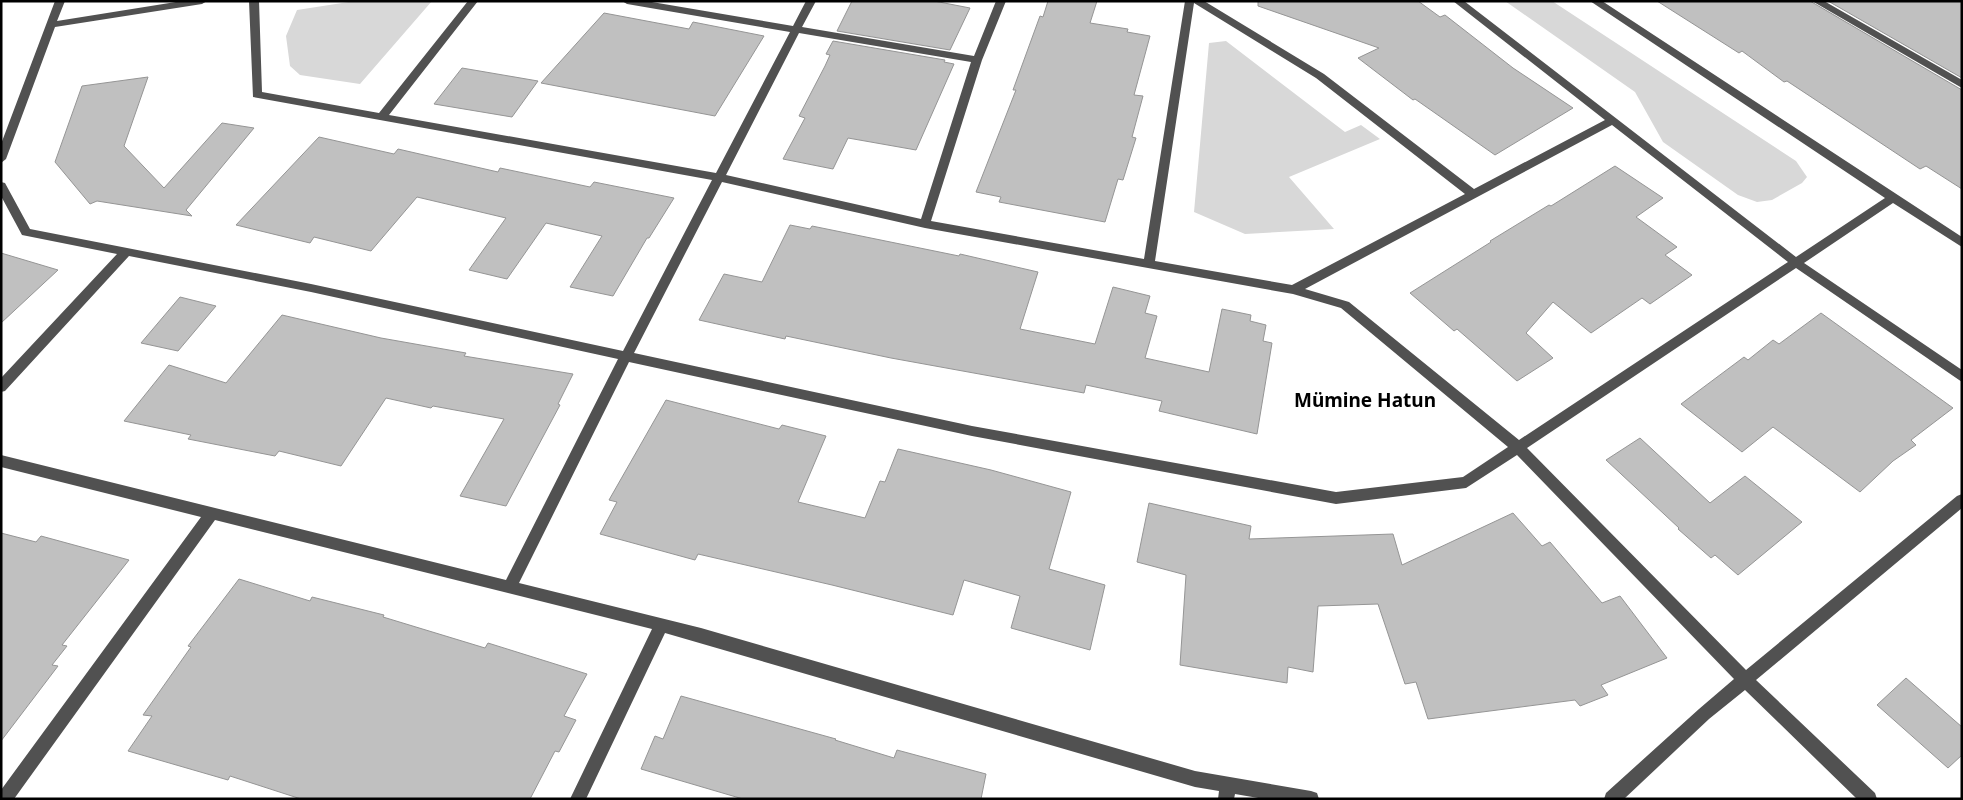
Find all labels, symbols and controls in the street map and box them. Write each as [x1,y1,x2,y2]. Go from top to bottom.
district label: Mümine Hatun [1294,387,1436,413]

